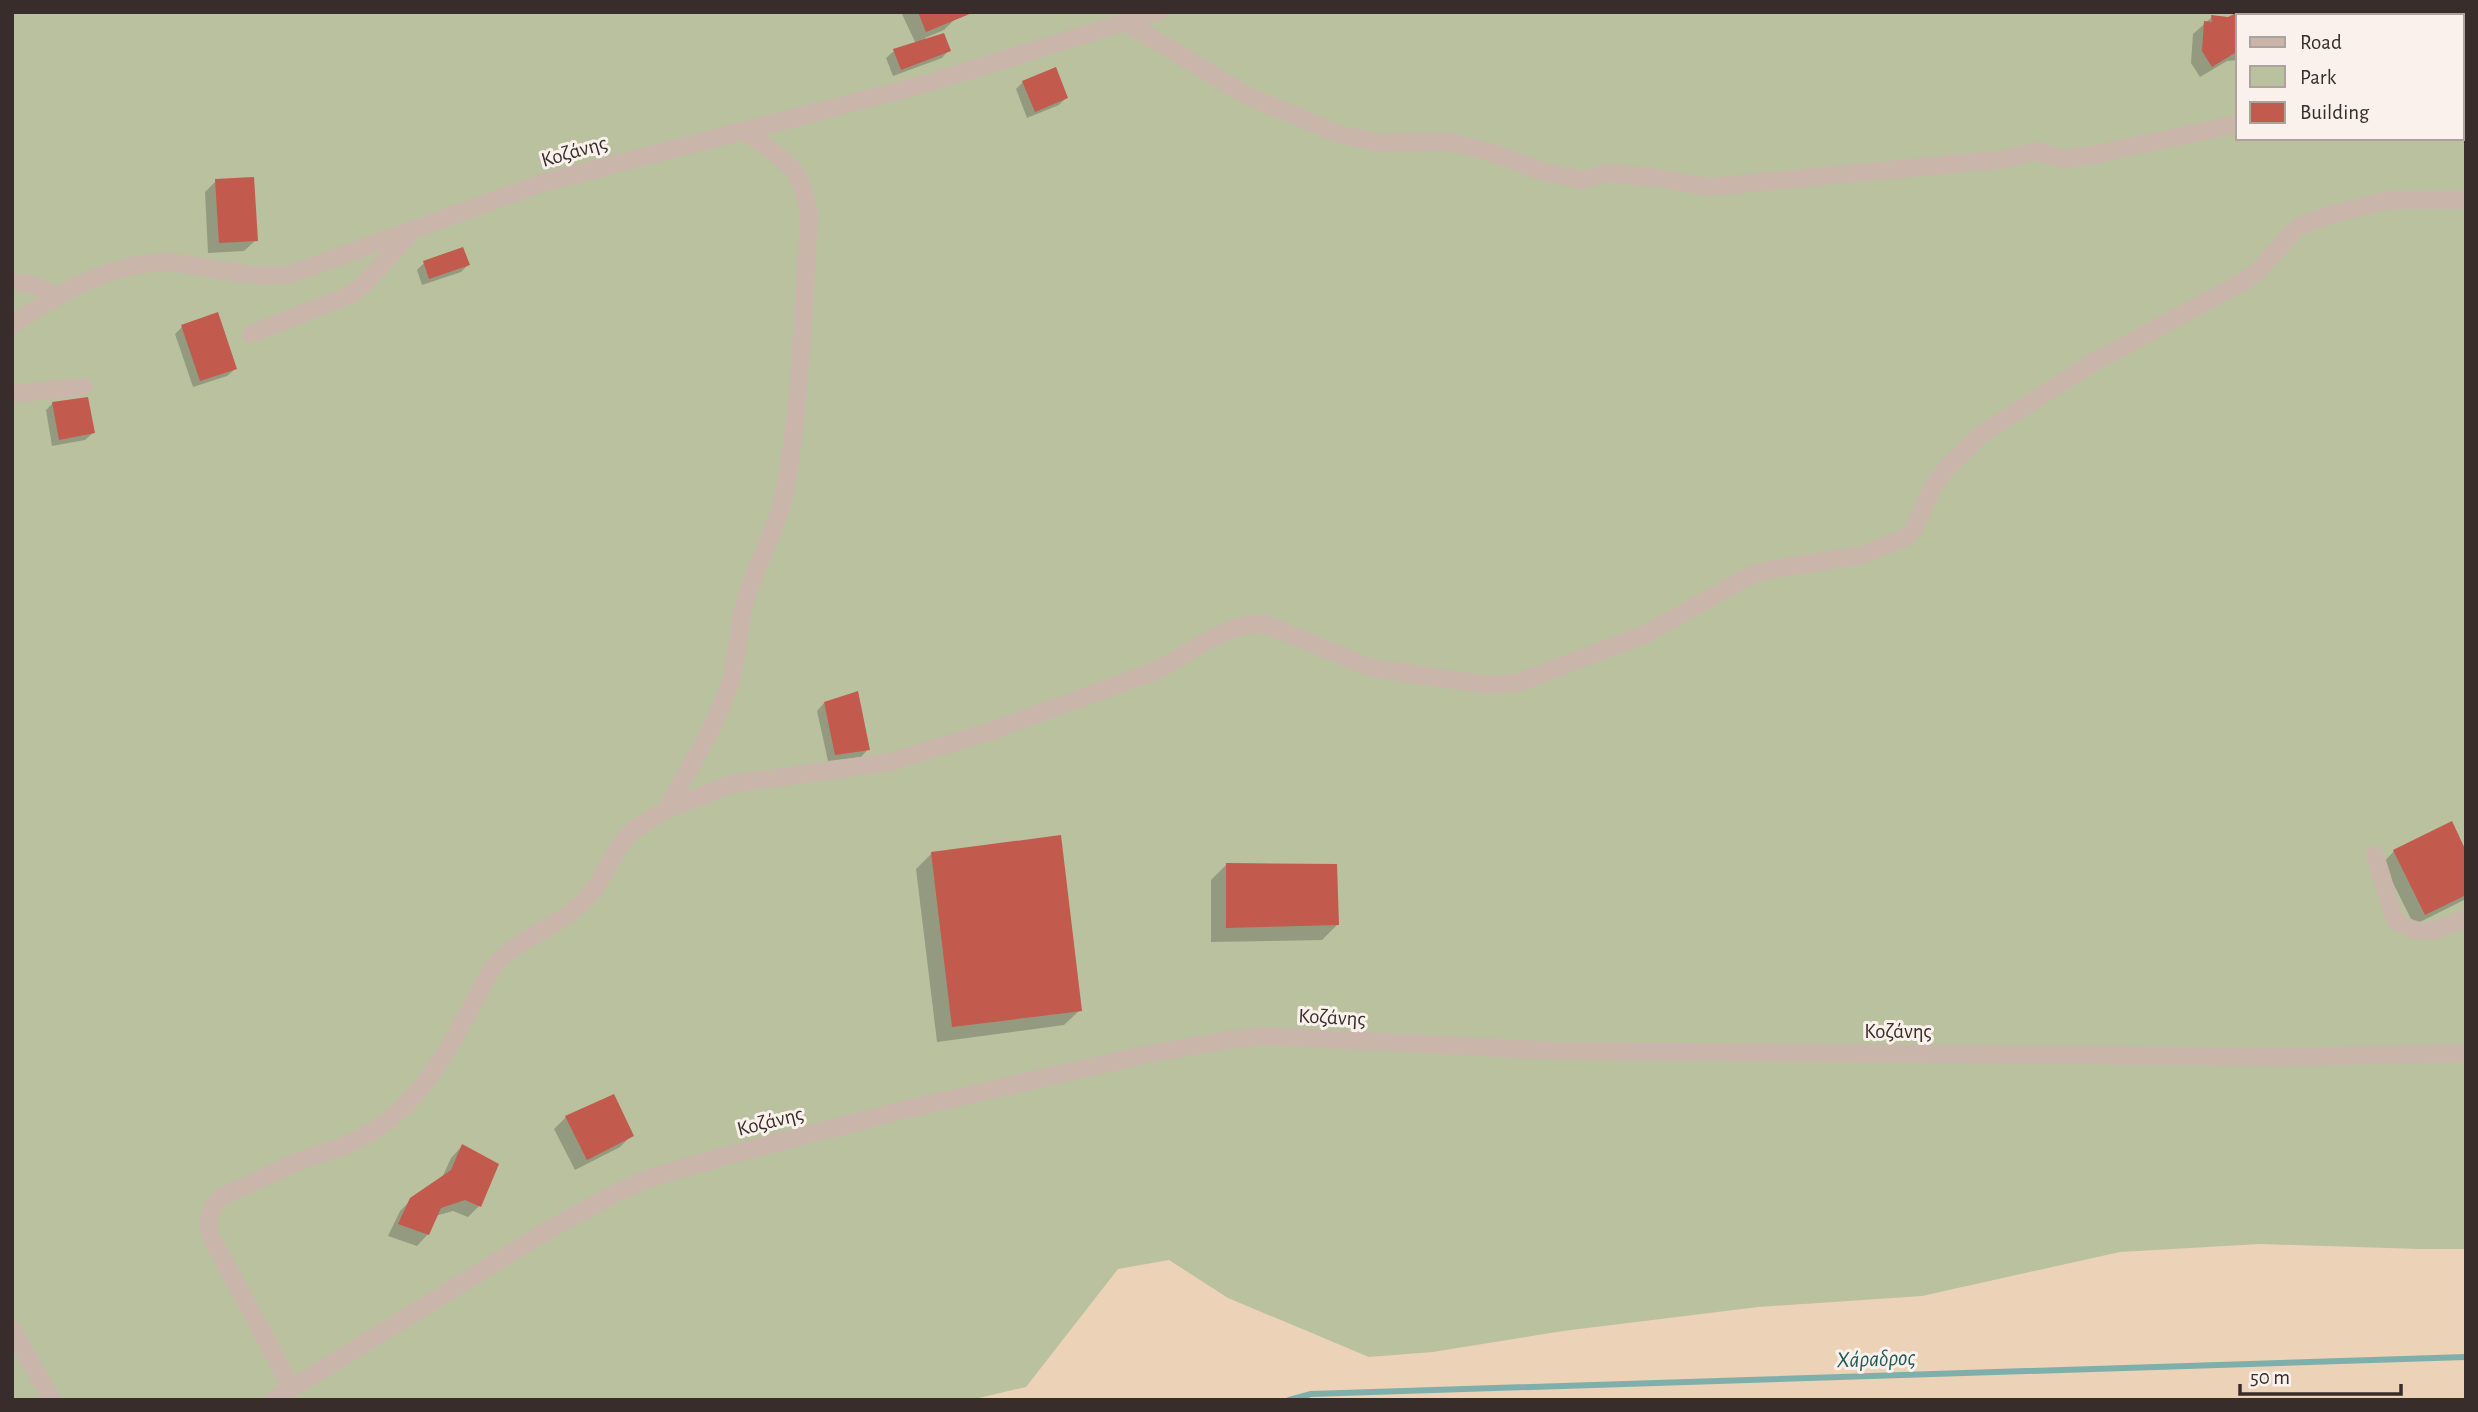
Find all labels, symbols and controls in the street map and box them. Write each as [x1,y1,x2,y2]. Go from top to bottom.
legend [2236,14,2464,140]
text: Road [2300,32,2342,53]
text: Park [2300,67,2337,88]
text: Building [2300,102,2370,123]
street label: Κοζάνης [539,132,609,171]
street label: Κοζάνης [1298,1005,1366,1030]
street label: Κοζάνης [1864,1021,1932,1042]
street label: Κοζάνης [735,1103,805,1140]
water label: Χάραδρος [1835,1347,1916,1372]
scale bar [2240,1352,2401,1396]
text: 50 m [2250,1367,2290,1388]

